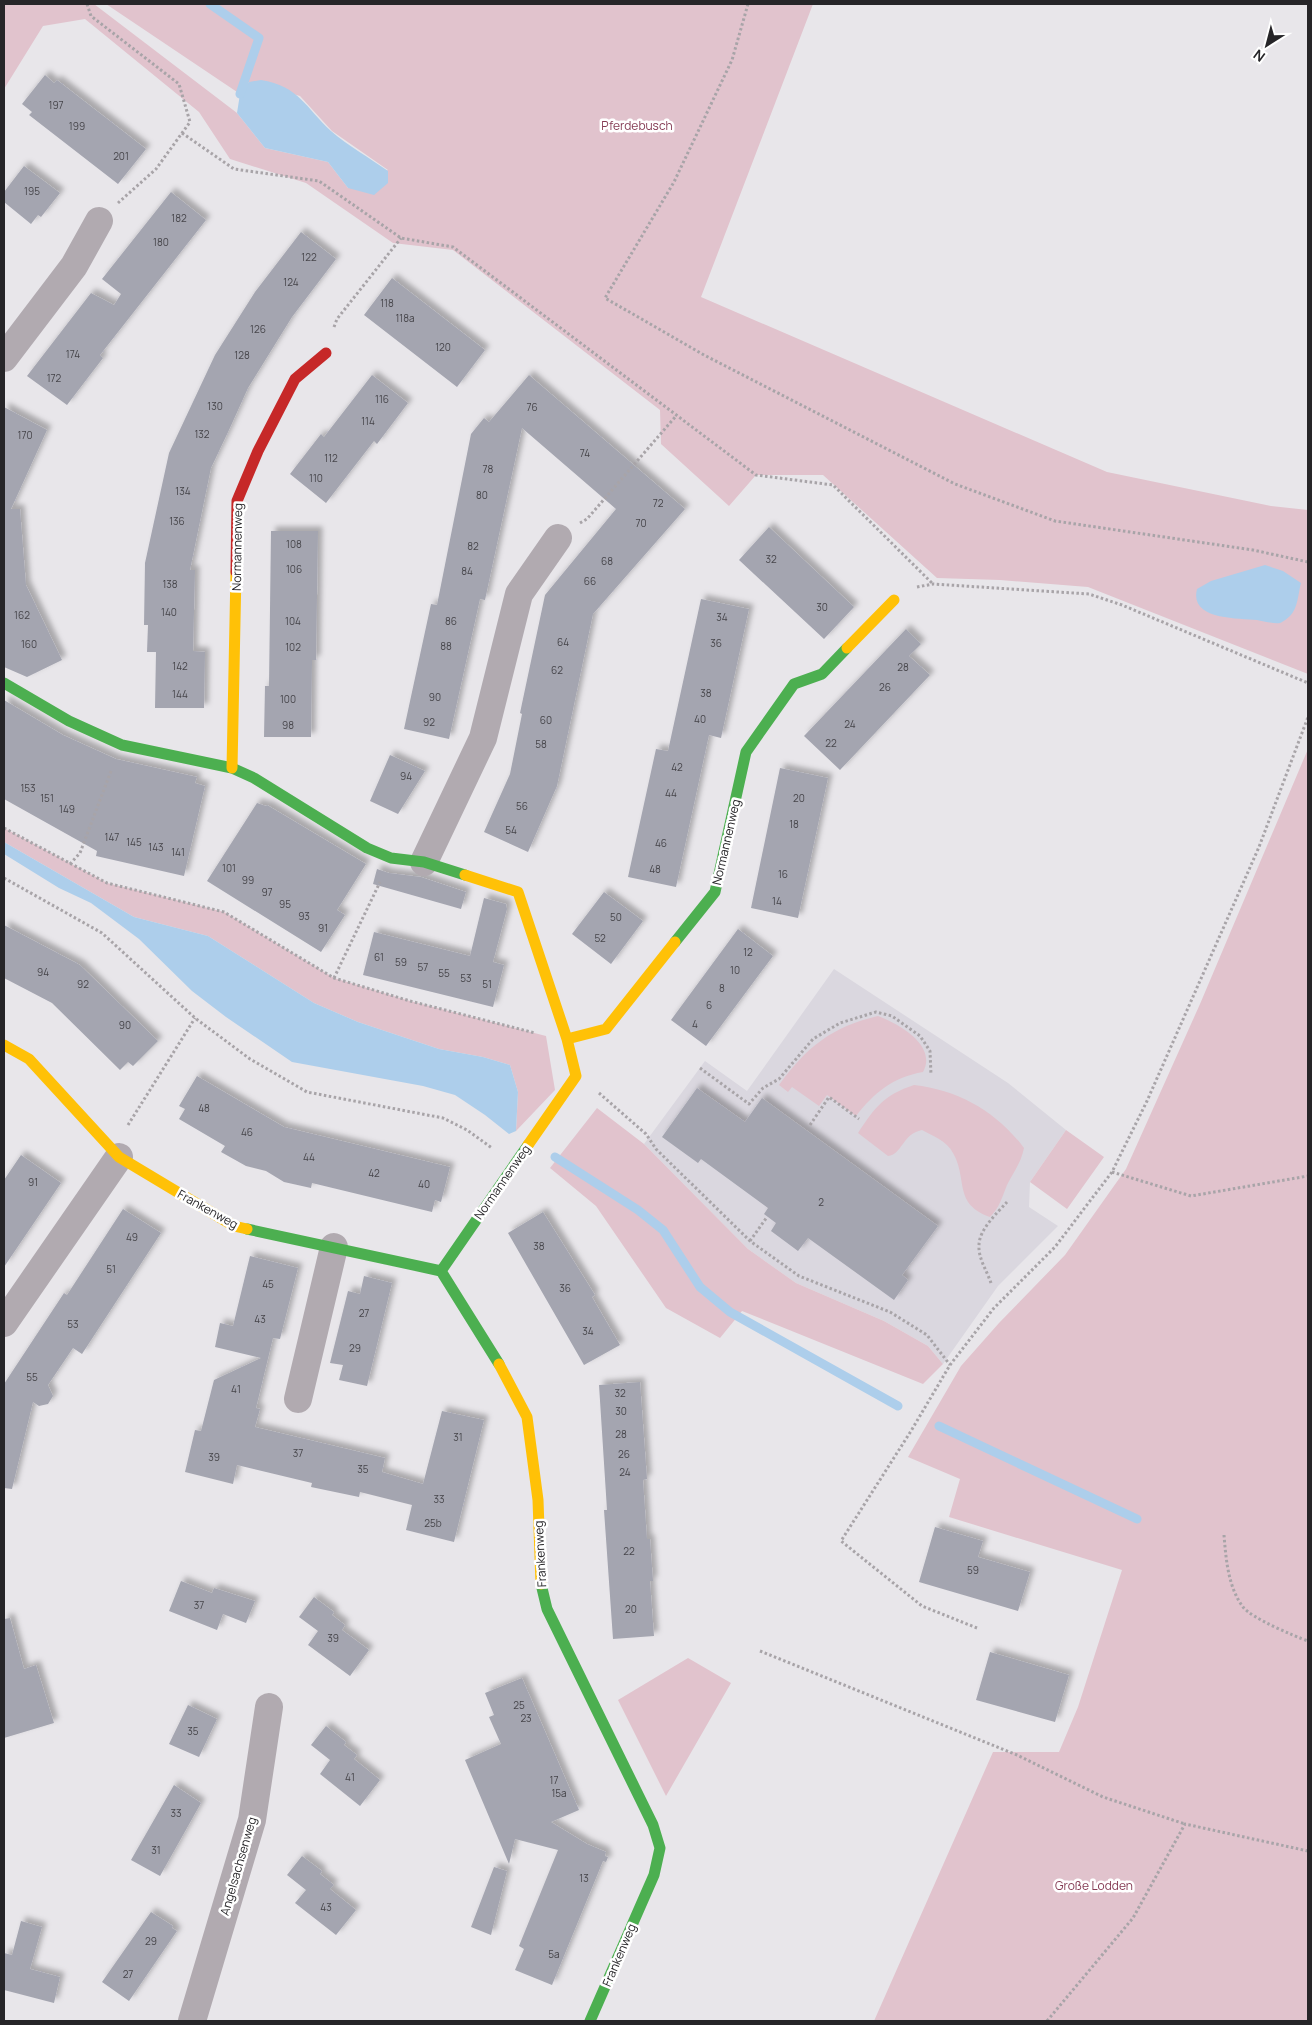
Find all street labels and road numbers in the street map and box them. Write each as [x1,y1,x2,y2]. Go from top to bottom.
street label: Normannenweg [228,503,246,591]
street label: Normannenweg [708,797,744,887]
street label: Normannenweg [470,1141,534,1223]
street label: Frankenweg [175,1185,241,1233]
street label: Frankenweg [530,1520,550,1588]
street label: Angelsachsenweg [216,1815,260,1917]
street label: Frankenweg [598,1921,640,1989]

